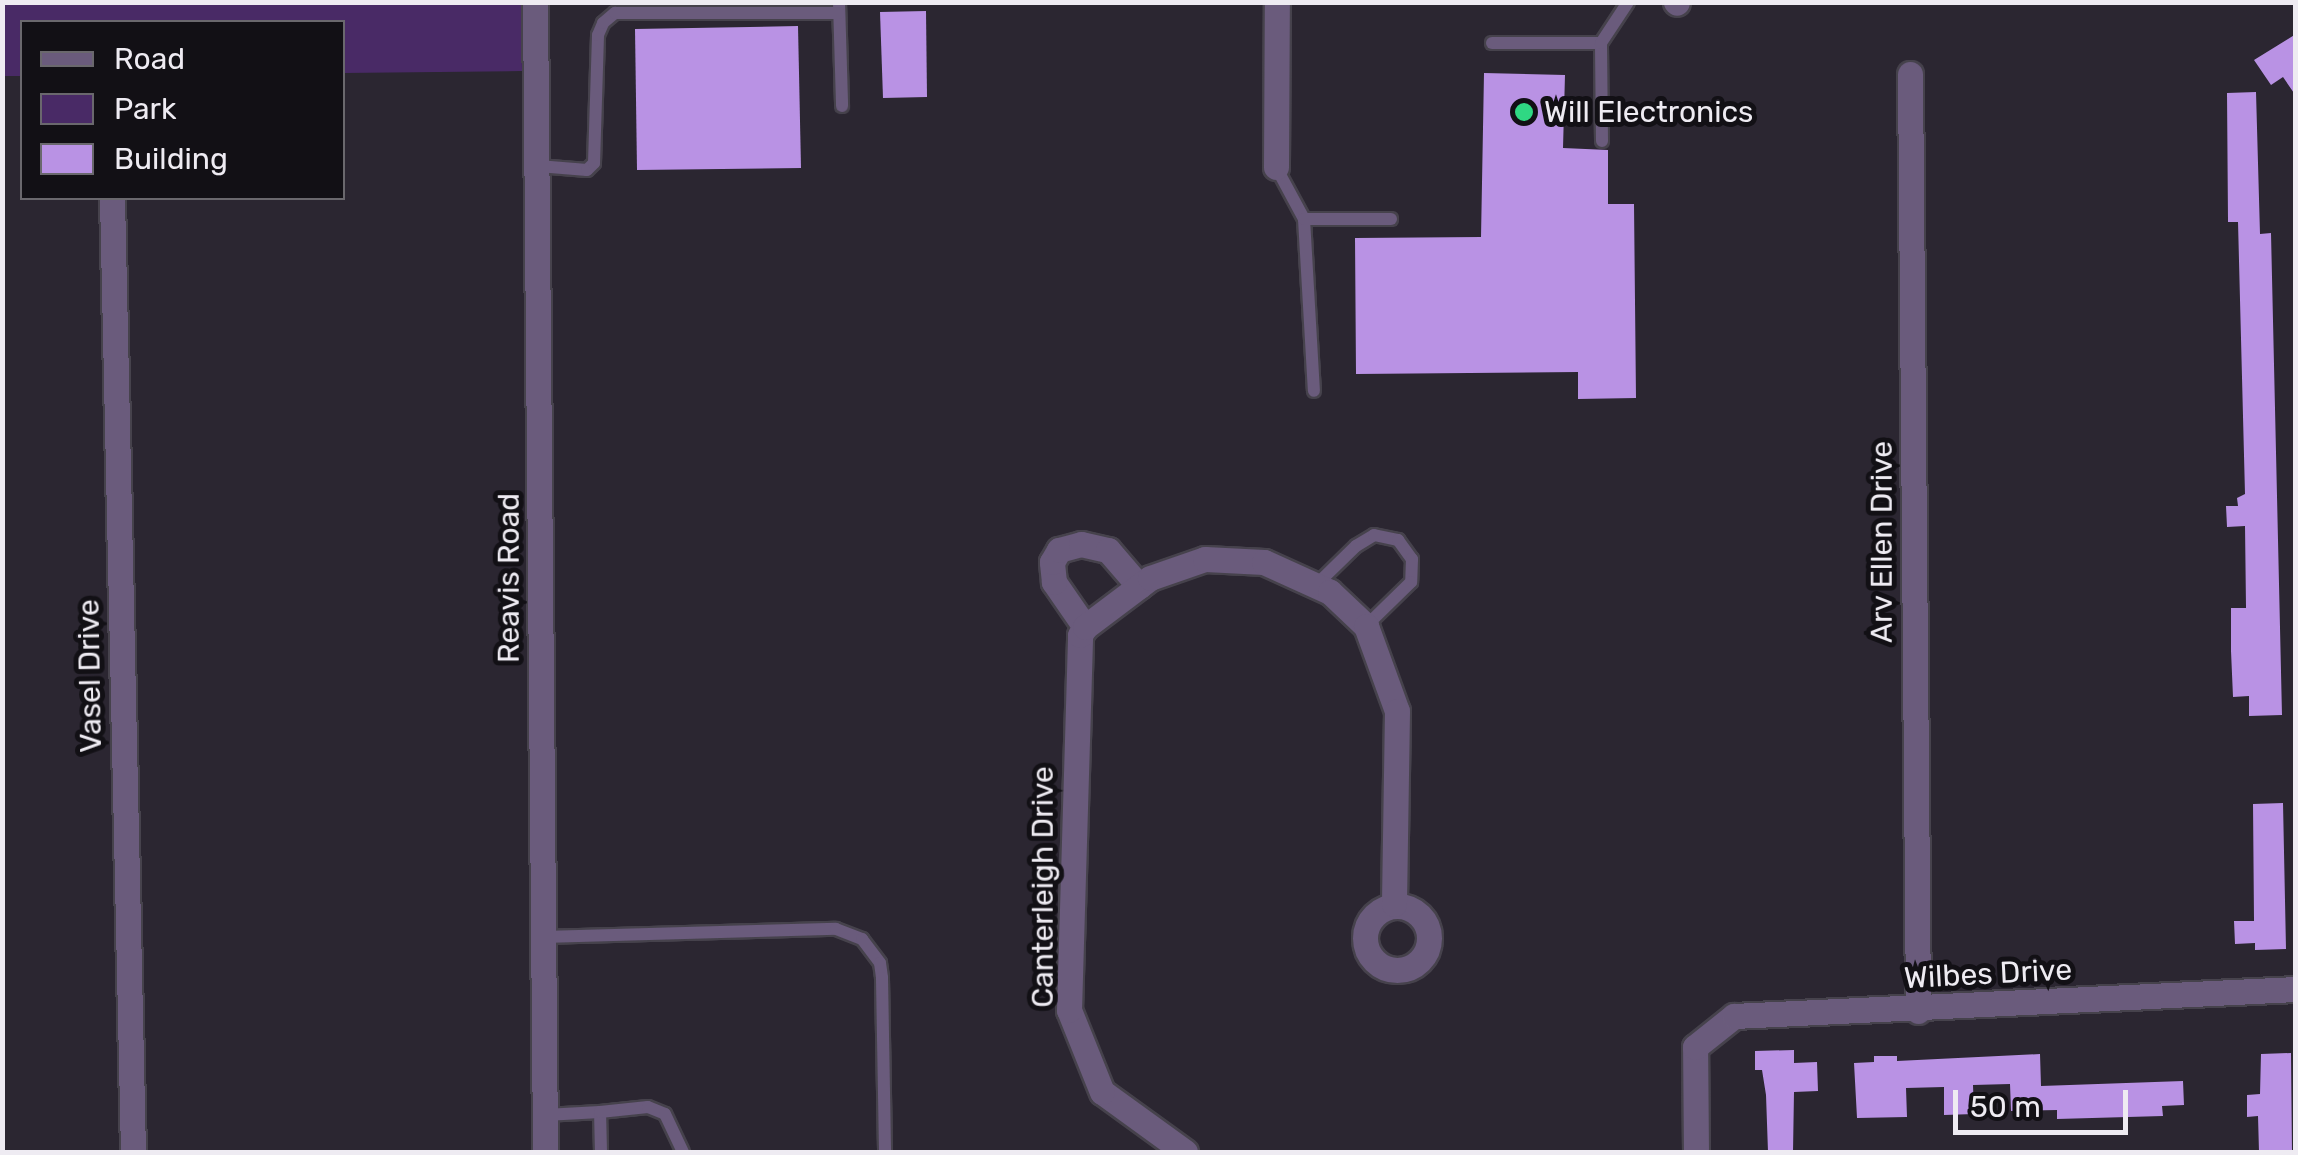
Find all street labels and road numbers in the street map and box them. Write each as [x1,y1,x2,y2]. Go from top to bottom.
street label: Arv Ellen Drive [1864,441,1900,643]
street label: Reavis Road [491,493,527,663]
street label: Vasel Drive [71,599,109,753]
street label: Canterleigh Drive [1025,766,1061,1008]
street label: Wilbes Drive [1903,952,2073,996]

